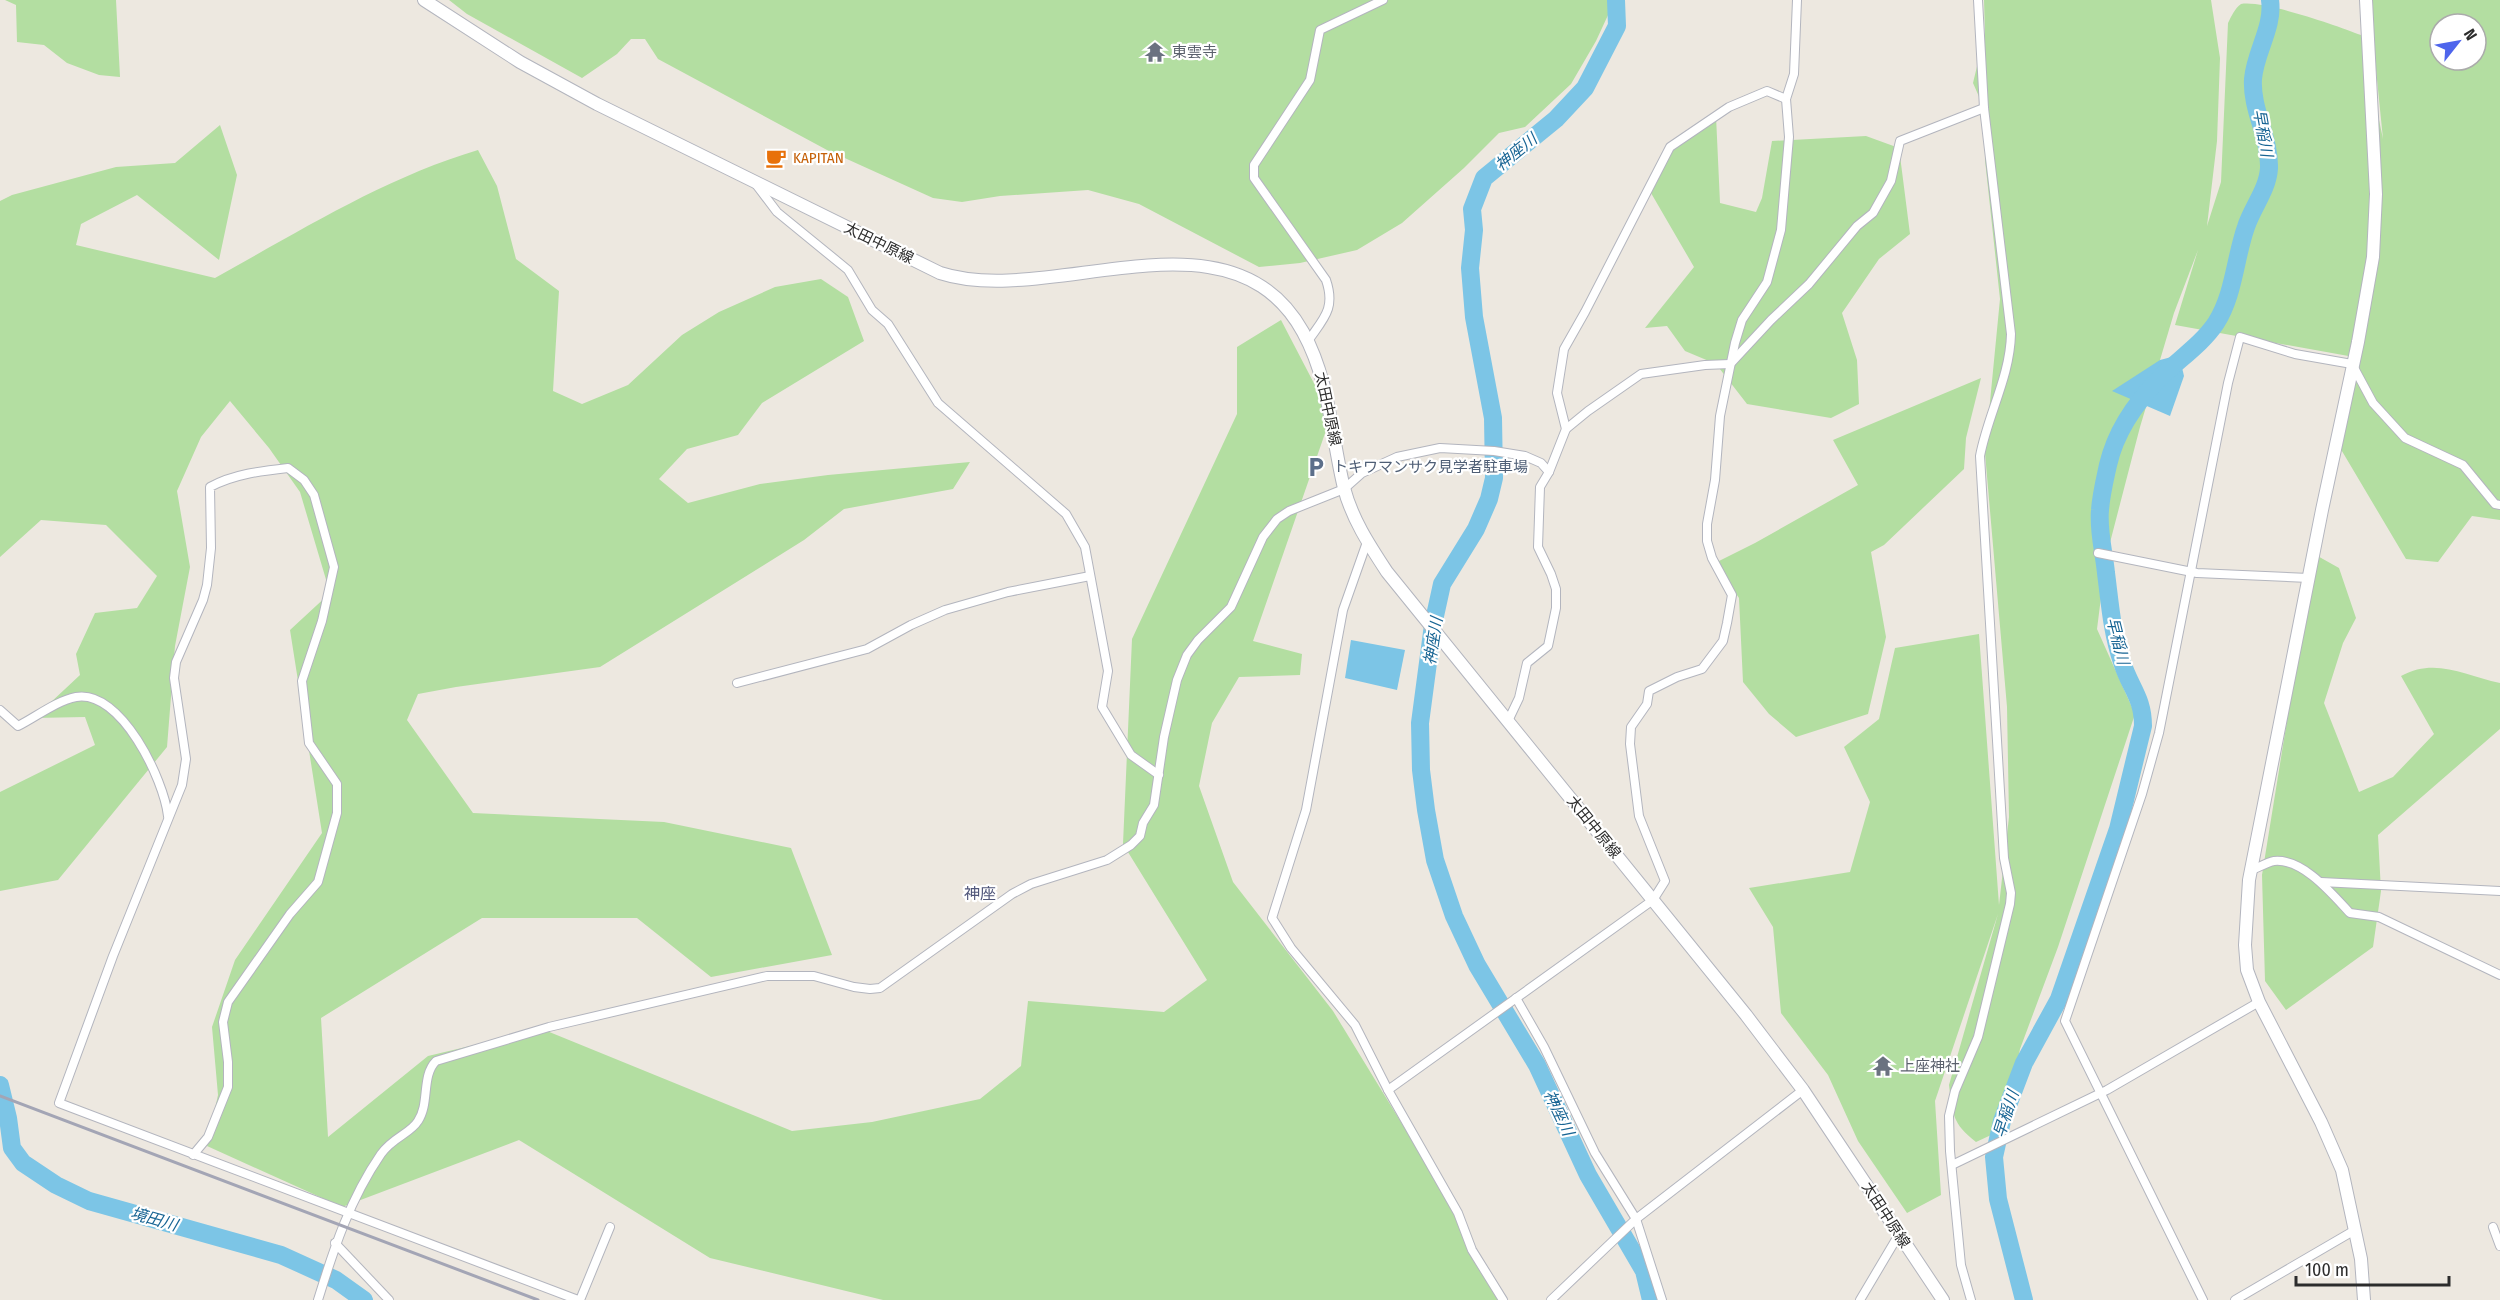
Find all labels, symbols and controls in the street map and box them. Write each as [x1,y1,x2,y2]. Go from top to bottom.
north arrow [2428,12,2488,72]
text: N [2460,26,2481,44]
temple icon: 東雲寺 [1143,40,1167,64]
place label: 東雲寺 [1172,43,1217,61]
water label: 早稲川 [2249,108,2277,160]
water label: 神座川 [1491,128,1542,174]
cafe icon: KAPITAN [764,146,788,170]
place label: KAPITAN [793,149,844,167]
street label: 太田中原線 [841,218,917,268]
street label: 太田中原線 [1311,370,1345,448]
parking icon: トキワマンサク見学者駐車場 [1304,455,1328,479]
place label: トキワマンサク見学者駐車場 [1333,458,1528,476]
water label: 神座川 [1420,614,1446,666]
water label: 早稲川 [2103,615,2134,669]
street label: 太田中原線 [1563,792,1625,862]
district label: 神座 [964,884,996,903]
temple icon: 上座神社 [1871,1054,1895,1078]
place label: 上座神社 [1900,1057,1960,1075]
water label: 早稲川 [1990,1086,2023,1140]
water label: 神座川 [1540,1087,1579,1141]
street label: 太田中原線 [1858,1179,1914,1251]
water label: 境田川 [128,1203,182,1235]
scale bar [2296,1249,2449,1287]
text: 100 m [2305,1259,2349,1281]

